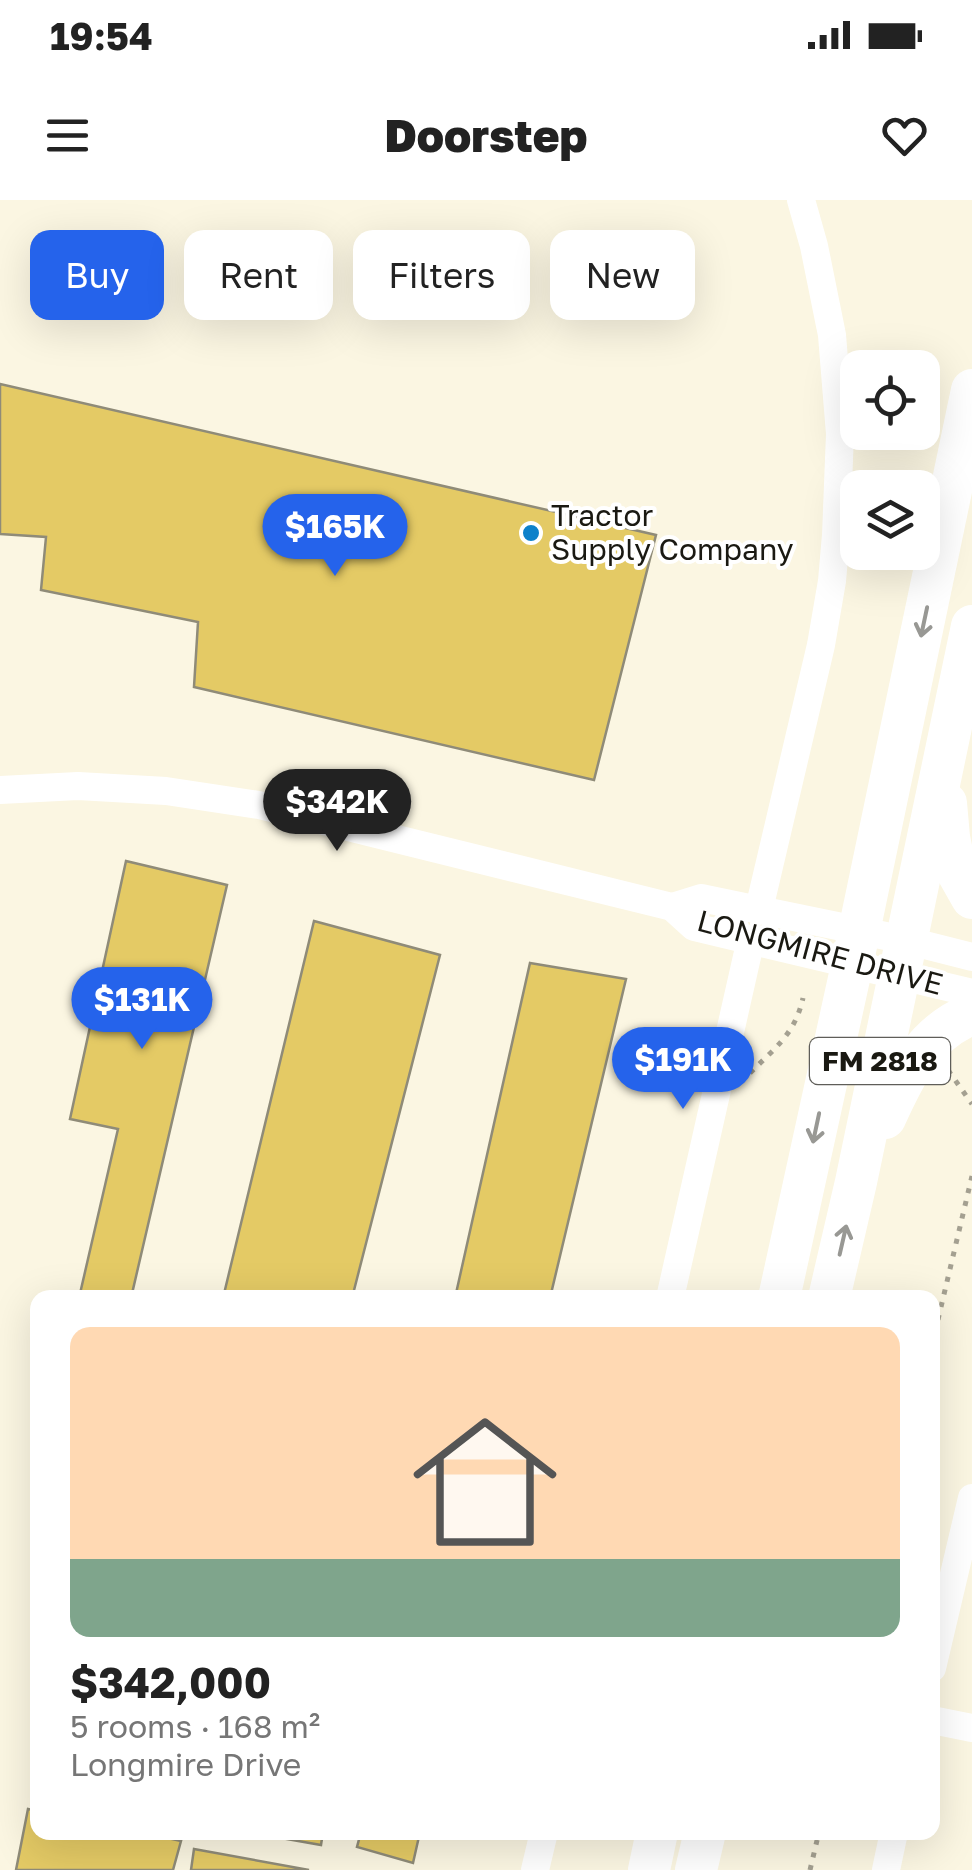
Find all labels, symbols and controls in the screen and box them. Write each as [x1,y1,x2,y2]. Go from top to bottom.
text: 19:54 [50,13,153,58]
icon: menu [40,108,95,163]
text: Doorstep [385,108,587,162]
icon: heart [877,108,932,163]
chip: Buy [30,230,164,320]
chip: Rent [184,230,333,320]
chip: Filters [353,230,530,320]
chip: New [550,230,695,320]
map controls [840,350,940,570]
button: locate [840,350,940,450]
button: layers [840,470,940,570]
pin: $165K [265,494,405,579]
place label: Tractor Supply Company [551,497,794,567]
text: $165K [285,507,385,545]
marker: Tractor Supply Company [520,522,542,544]
one-way arrow [914,605,932,637]
pin: $342K [267,769,407,854]
text: $342K [285,782,389,820]
street label: LONGMIRE DRIVE [694,902,947,1002]
pin: $131K [72,967,212,1052]
text: $131K [93,980,191,1018]
pin: $191K [613,1027,753,1112]
road number: FM 2818 [810,1038,950,1084]
text: $191K [634,1040,732,1078]
one-way arrow [806,1111,824,1143]
one-way arrow [834,1225,853,1257]
icon: home [395,1392,575,1572]
text: $342,000 [70,1657,271,1707]
text: 5 rooms · 168 m² [70,1707,320,1745]
text: Longmire Drive [70,1745,301,1783]

